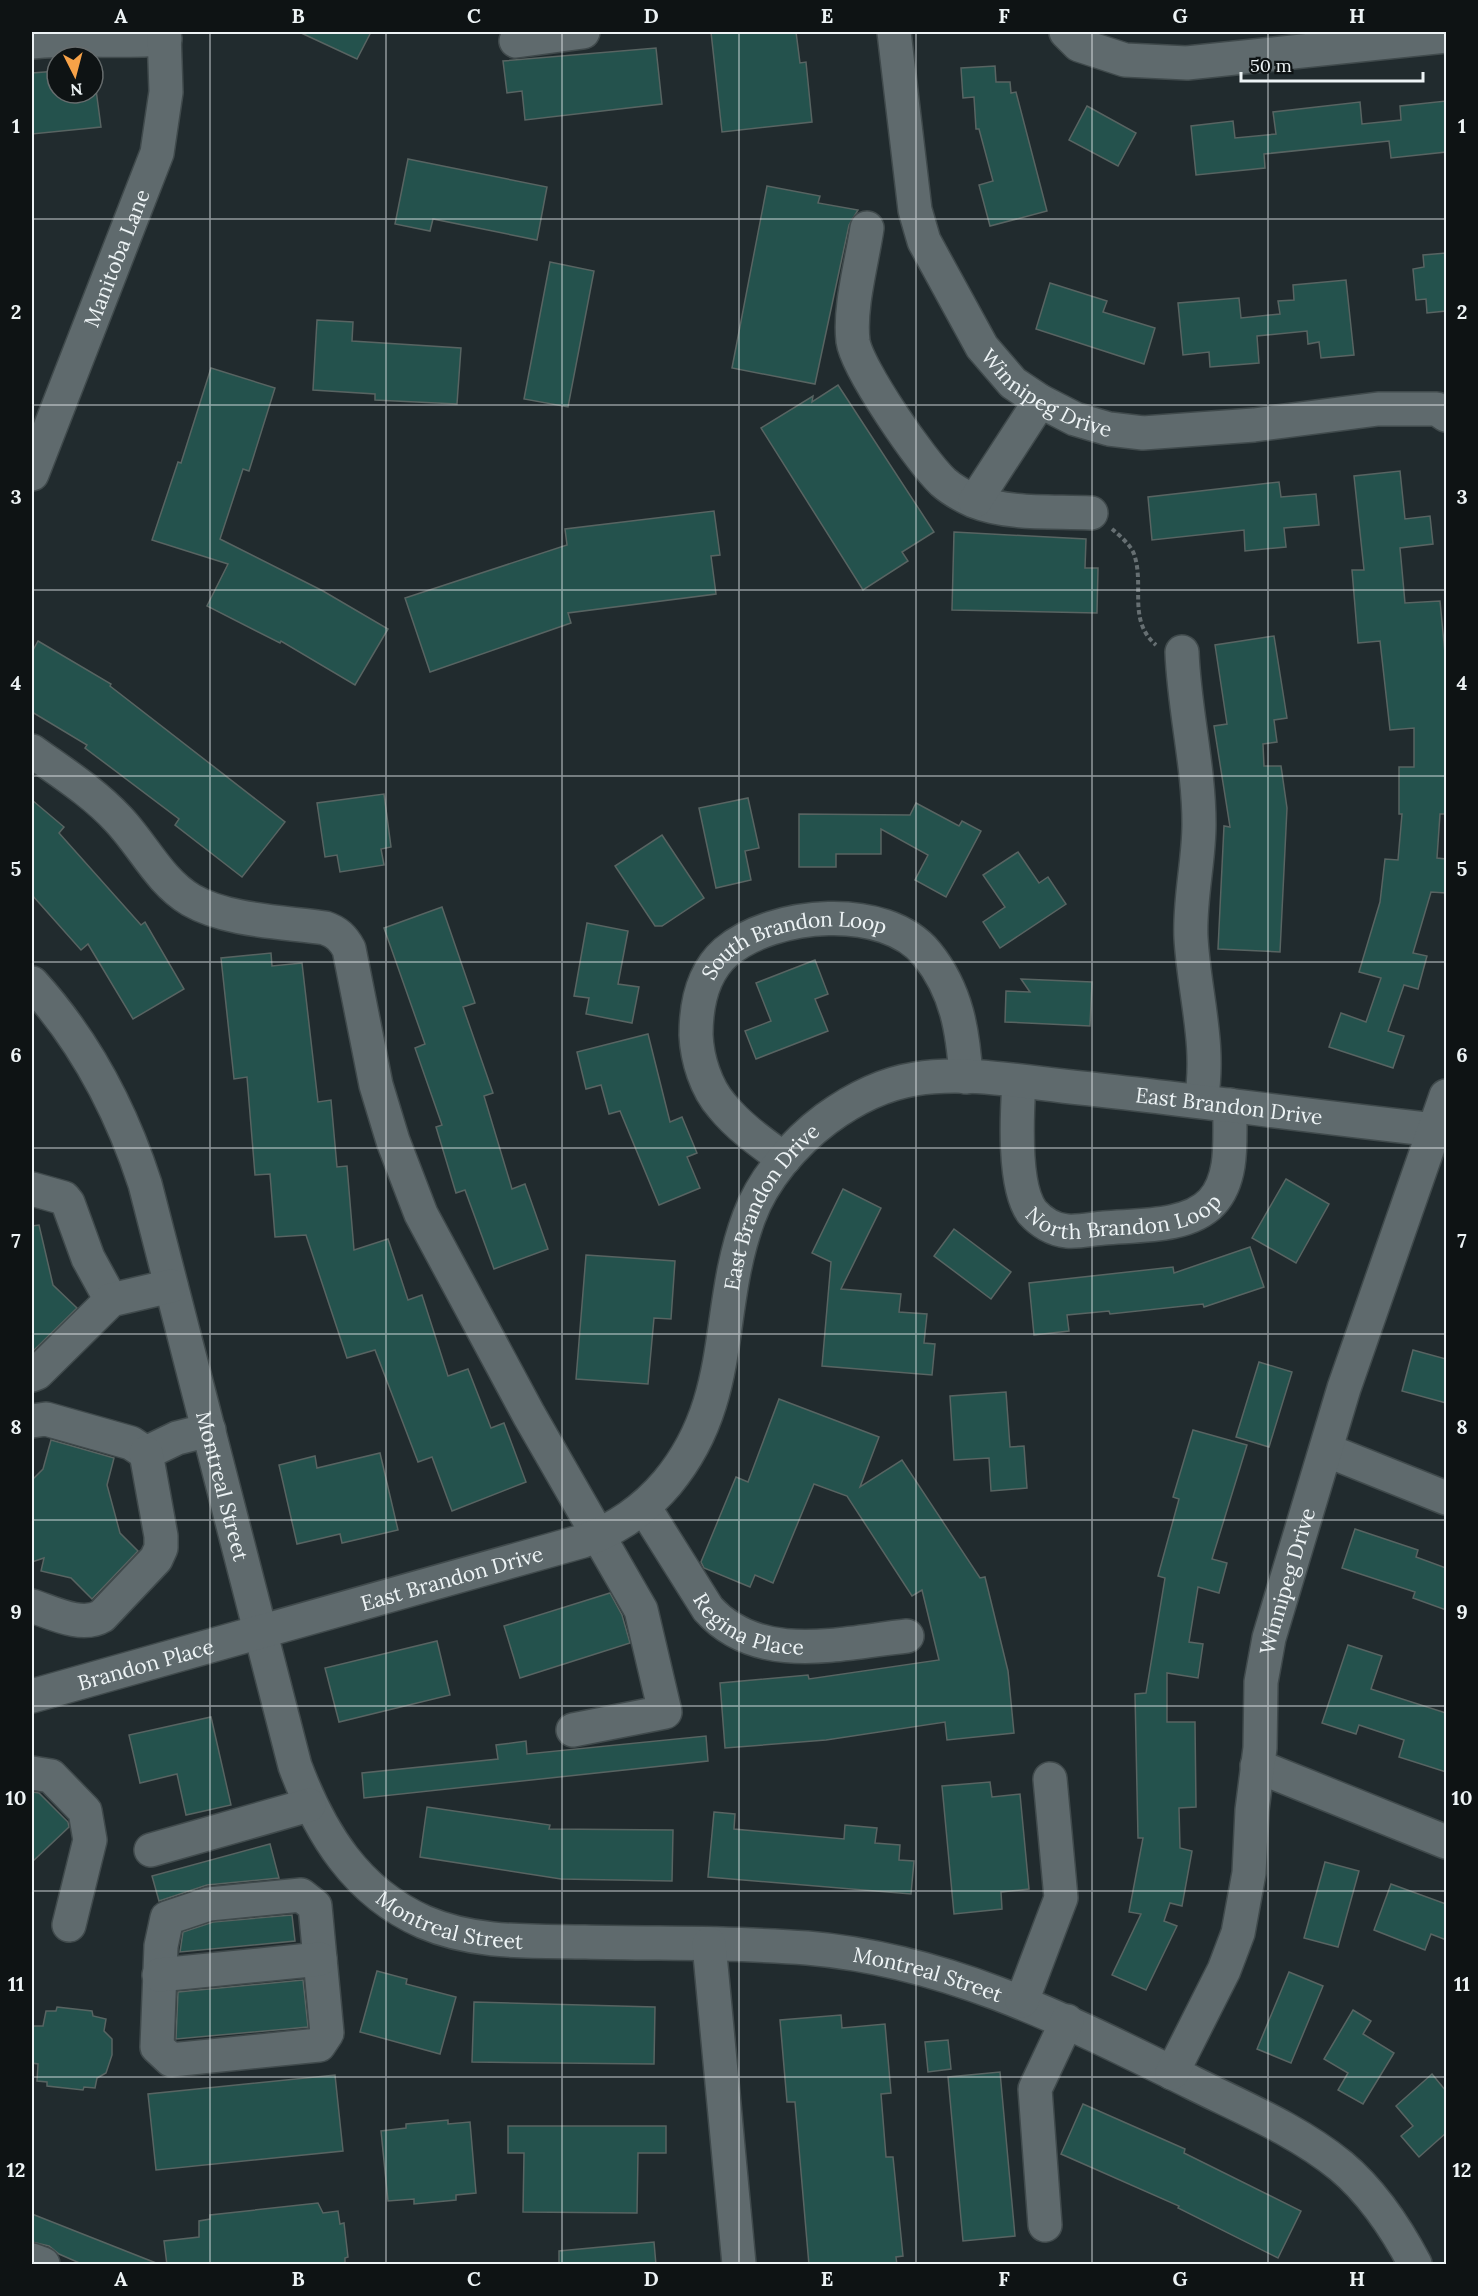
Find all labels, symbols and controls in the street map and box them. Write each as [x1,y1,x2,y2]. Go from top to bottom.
text: A [114,3,128,28]
text: B [291,3,305,28]
text: C [467,3,481,28]
text: D [643,3,659,28]
text: E [821,3,833,28]
text: F [998,3,1010,28]
text: G [1172,3,1188,28]
text: H [1349,3,1365,28]
north arrow [45,45,105,105]
scale bar [1241,45,1422,83]
text: 50 m [1250,54,1292,77]
text: N [69,79,84,101]
text: 1 [12,113,20,138]
text: 1 [1458,113,1466,138]
street label: Manitoba Lane [77,185,155,331]
text: 2 [11,299,21,324]
text: 2 [1457,299,1467,324]
street label: Winnipeg Drive [976,343,1115,443]
text: 3 [10,484,22,509]
text: 3 [1456,484,1468,509]
text: 4 [11,670,22,695]
text: 4 [1457,670,1468,695]
text: 5 [11,856,22,881]
text: 5 [1457,856,1468,881]
street label: South Brandon Loop [695,905,891,984]
text: 6 [10,1042,22,1067]
text: 6 [1456,1042,1468,1067]
street label: East Brandon Drive [1134,1081,1324,1130]
street label: East Brandon Drive [717,1117,824,1293]
street label: North Brandon Loop [1023,1173,1225,1213]
text: North Brandon Loop [1020,1188,1227,1245]
text: 7 [11,1228,21,1253]
text: 7 [1457,1228,1467,1253]
street label: Montreal Street [190,1408,255,1565]
text: 8 [10,1414,22,1439]
text: 8 [1456,1414,1468,1439]
street label: Winnipeg Drive [1253,1504,1321,1656]
street label: East Brandon Drive [357,1539,546,1616]
street label: Regina Place [688,1587,804,1660]
text: 9 [10,1599,22,1624]
text: 9 [1456,1599,1468,1624]
street label: Brandon Place [74,1632,217,1696]
text: 10 [6,1785,26,1810]
text: 10 [1452,1785,1472,1810]
street label: Montreal Street [371,1884,525,1955]
street label: Montreal Street [851,1940,1007,2008]
text: 11 [8,1971,24,1996]
text: 11 [1454,1971,1470,1996]
text: 12 [7,2157,25,2182]
text: 12 [1453,2157,1471,2182]
text: A [114,2266,128,2291]
text: B [291,2266,305,2291]
text: C [467,2266,481,2291]
text: D [643,2266,659,2291]
text: E [821,2266,833,2291]
text: F [998,2266,1010,2291]
text: G [1172,2266,1188,2291]
text: H [1349,2266,1365,2291]

